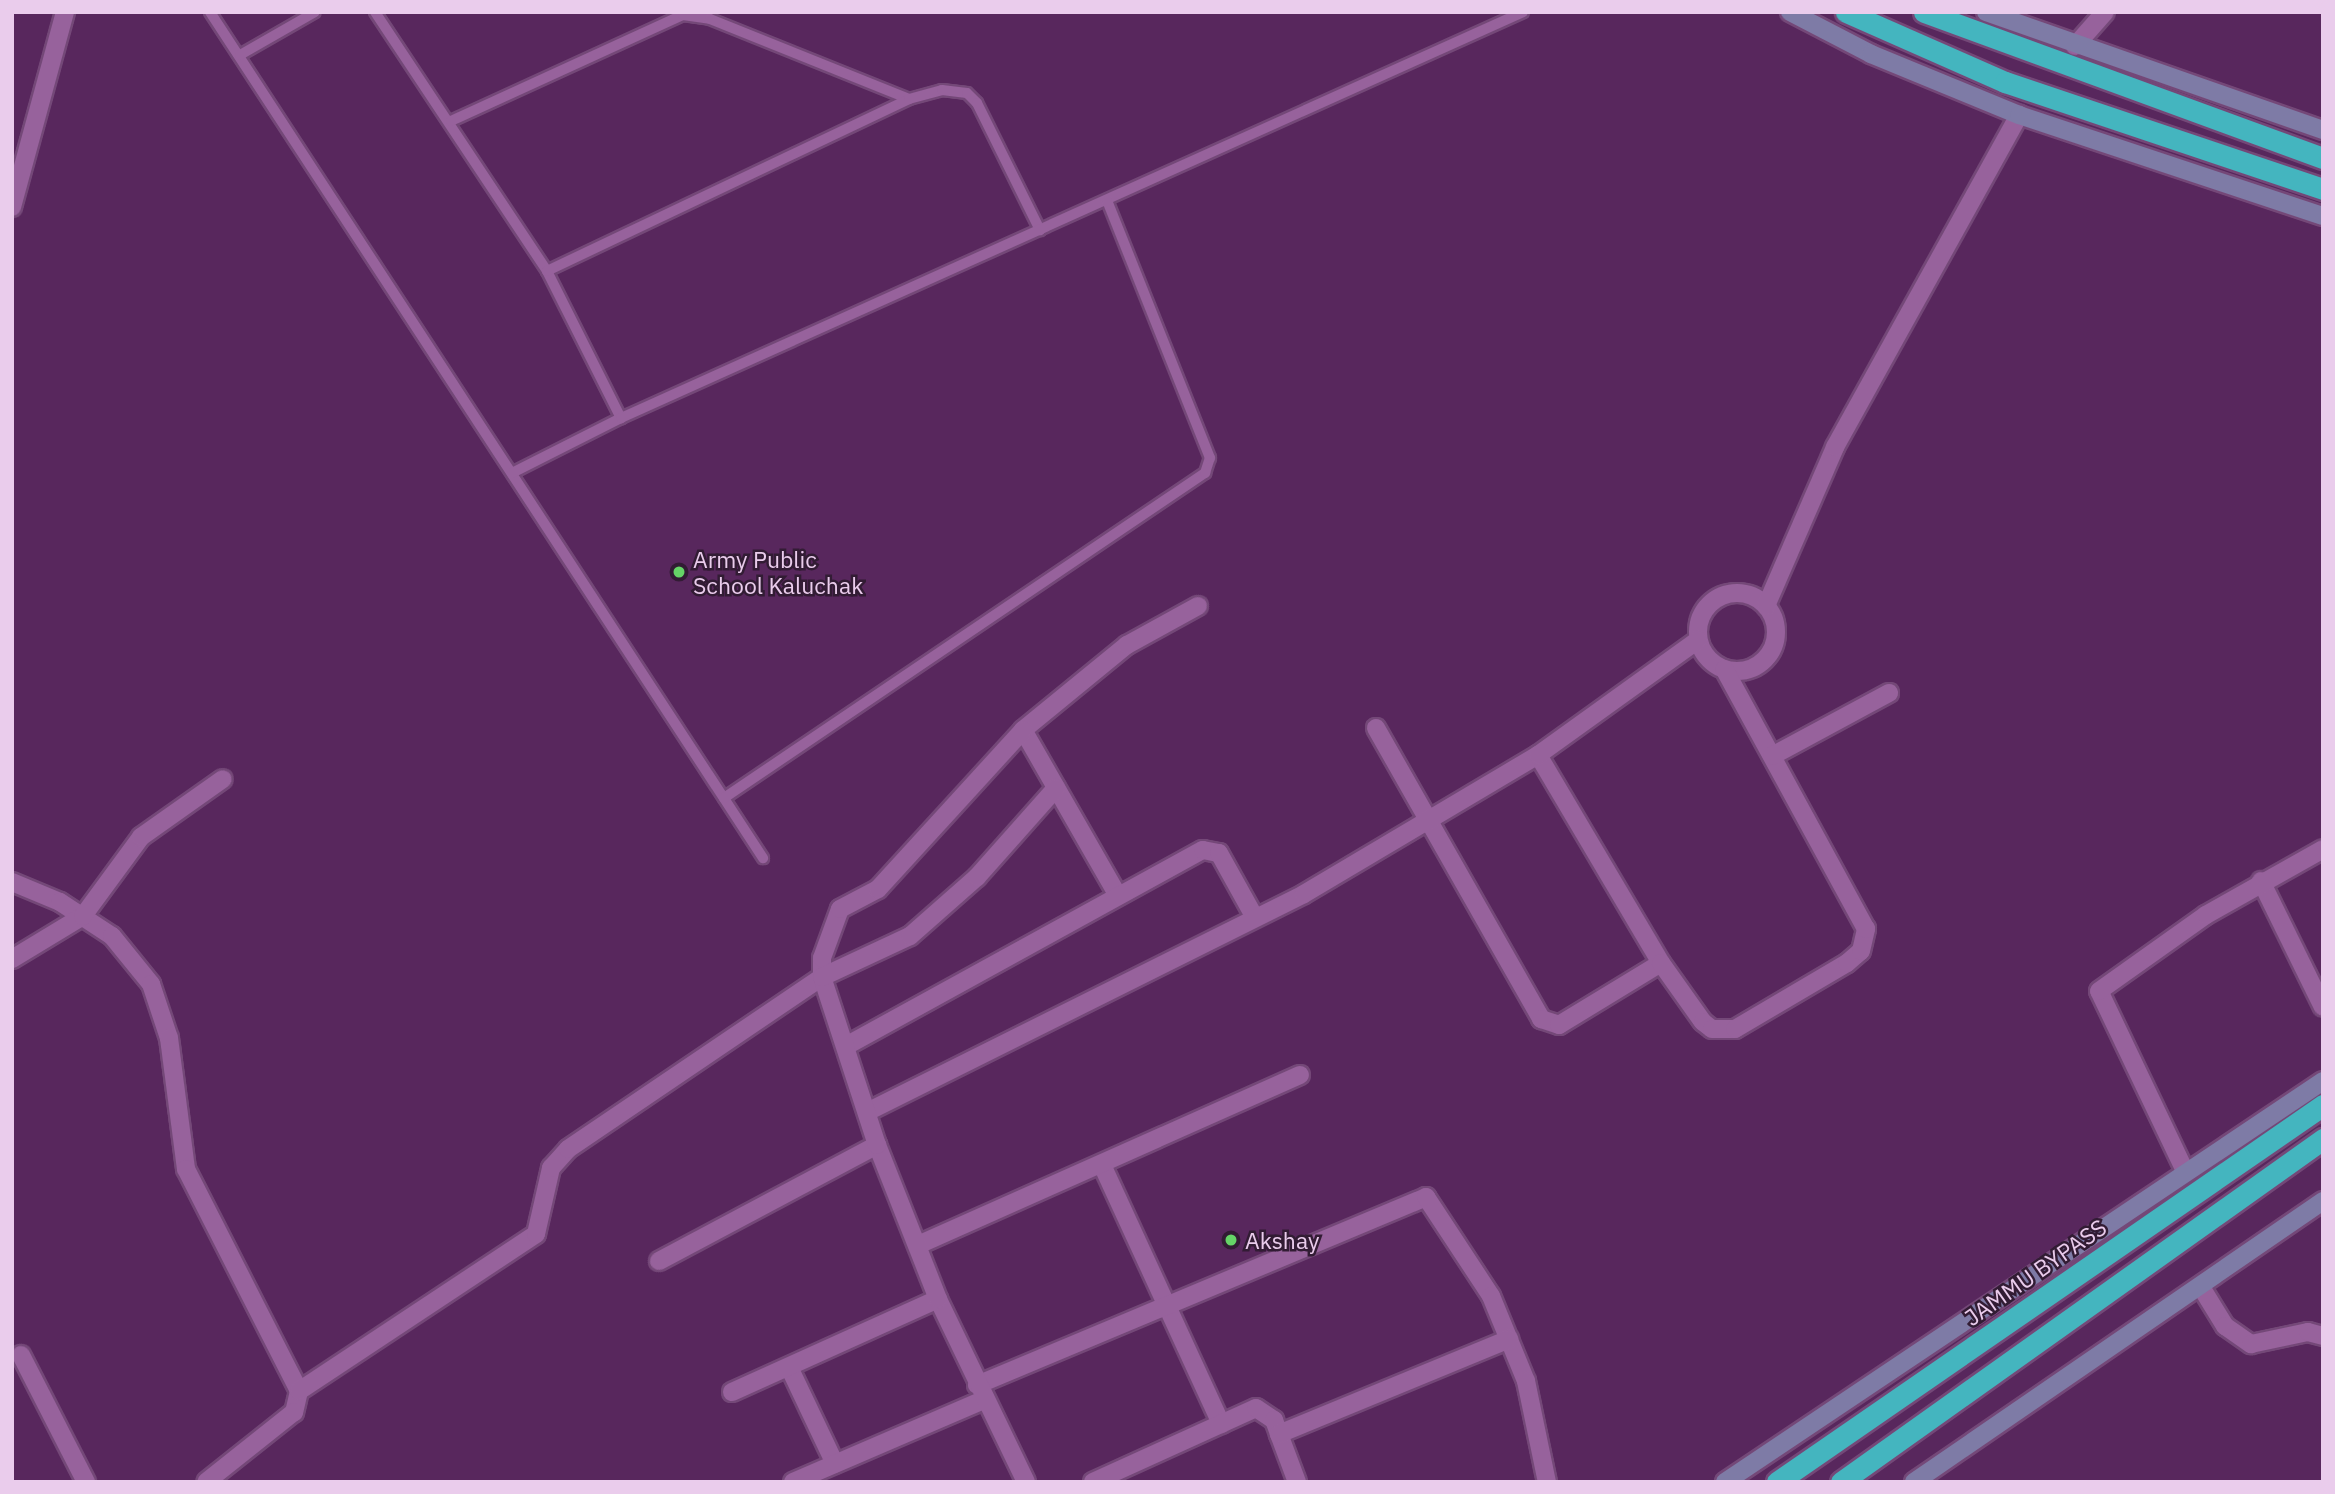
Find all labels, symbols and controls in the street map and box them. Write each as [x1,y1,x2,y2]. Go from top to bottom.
place label: Army Public School Kaluchak [693,545,863,599]
marker: Army Public School Kaluchak [671,564,687,580]
street label: JAMMU BYPASS [1959,1213,2111,1331]
place label: Akshay [1245,1226,1320,1254]
marker: Akshay [1223,1232,1239,1248]

